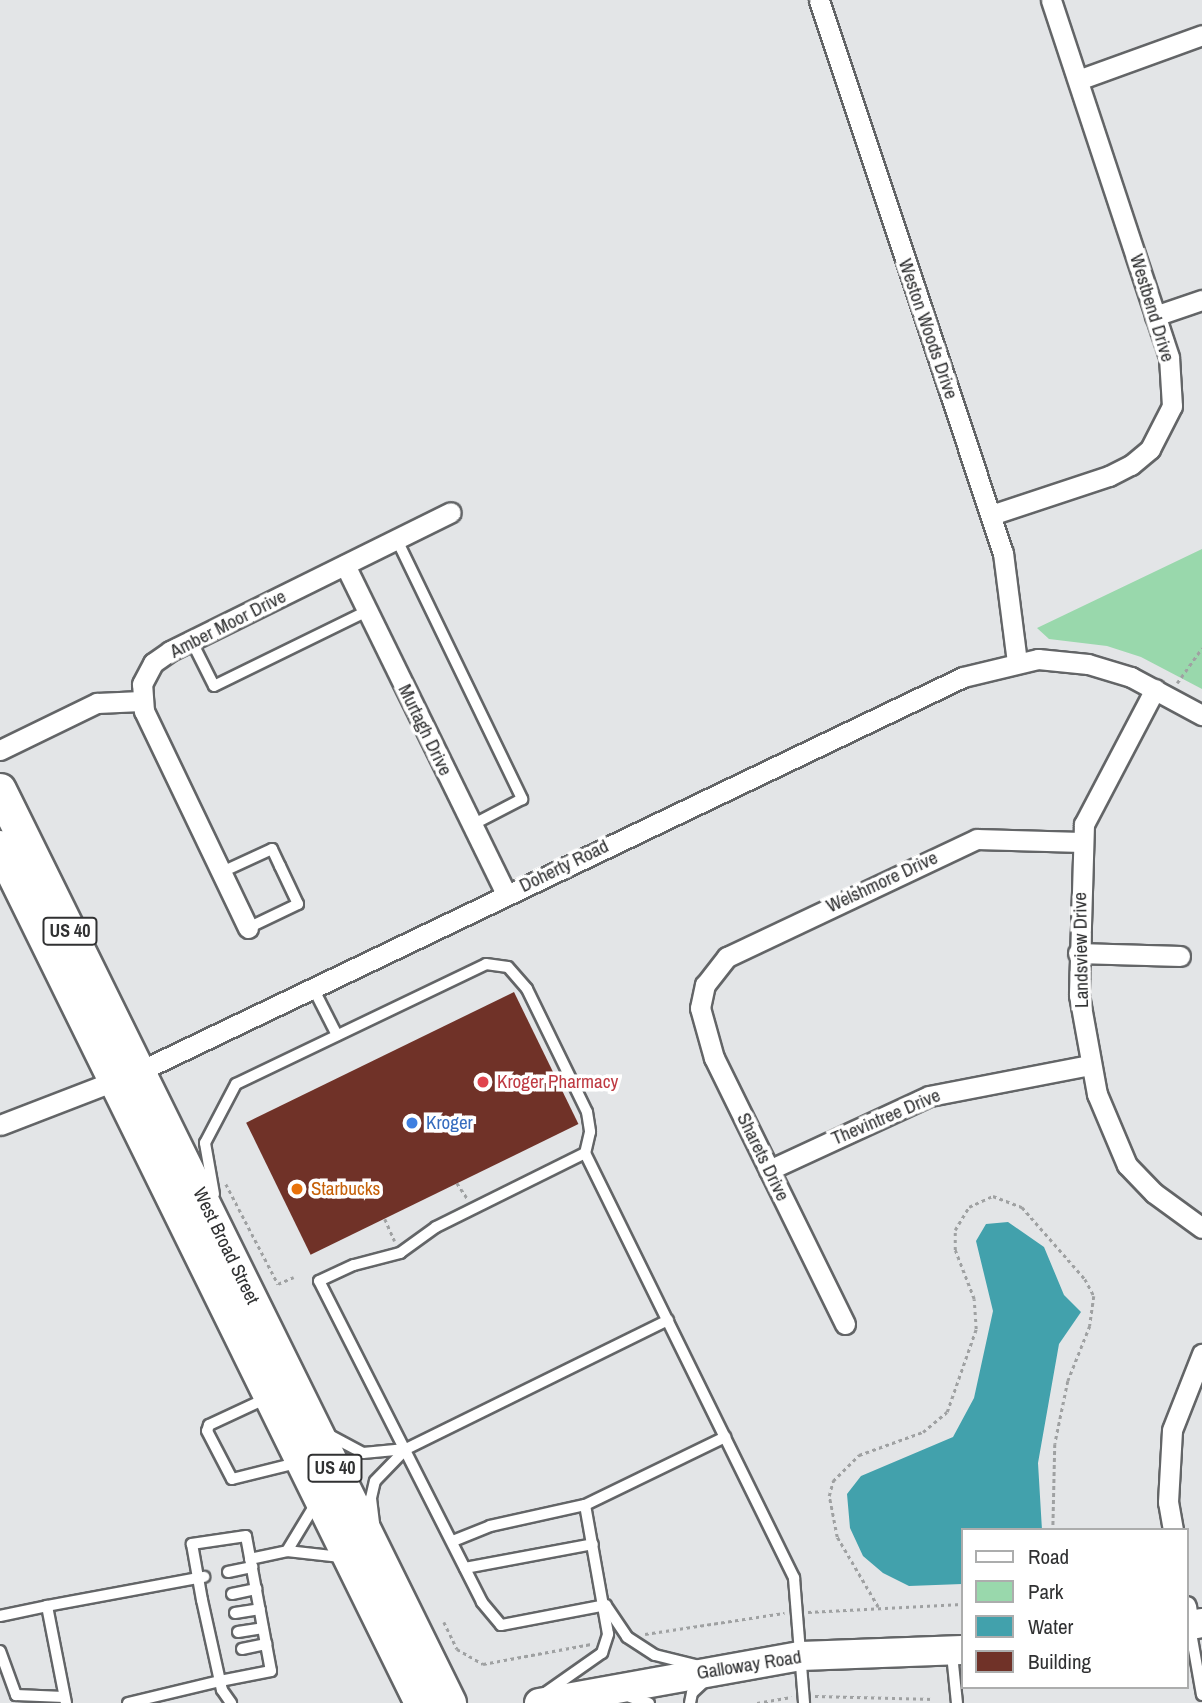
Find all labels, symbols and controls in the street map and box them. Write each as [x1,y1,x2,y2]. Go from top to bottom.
street label: Westbend Drive [1125,251,1179,365]
street label: Weston Woods Drive [893,256,963,402]
street label: Amber Moor Drive [166,585,290,663]
street label: Murtagh Drive [393,681,457,779]
street label: Doherty Road [516,835,612,897]
street label: Welshmore Drive [823,846,941,918]
street label: Landsview Drive [1069,892,1093,1008]
road number: US 40 [42,916,98,946]
place label: Kroger Pharmacy [497,1071,618,1093]
marker: Kroger Pharmacy [475,1074,491,1090]
street label: Thevintree Drive [828,1084,944,1150]
street label: Sharets Drive [732,1109,794,1205]
place label: Kroger [426,1112,473,1134]
marker: Kroger [404,1115,420,1131]
place label: Starbucks [311,1178,380,1200]
marker: Starbucks [289,1181,305,1197]
street label: West Broad Street [188,1184,264,1308]
road number: US 40 [307,1454,363,1483]
legend [960,1528,1188,1689]
text: Road [1028,1542,1069,1571]
text: Park [1028,1577,1063,1606]
text: Water [1028,1612,1073,1641]
street label: Galloway Road [695,1645,803,1685]
text: Building [1028,1647,1091,1676]

